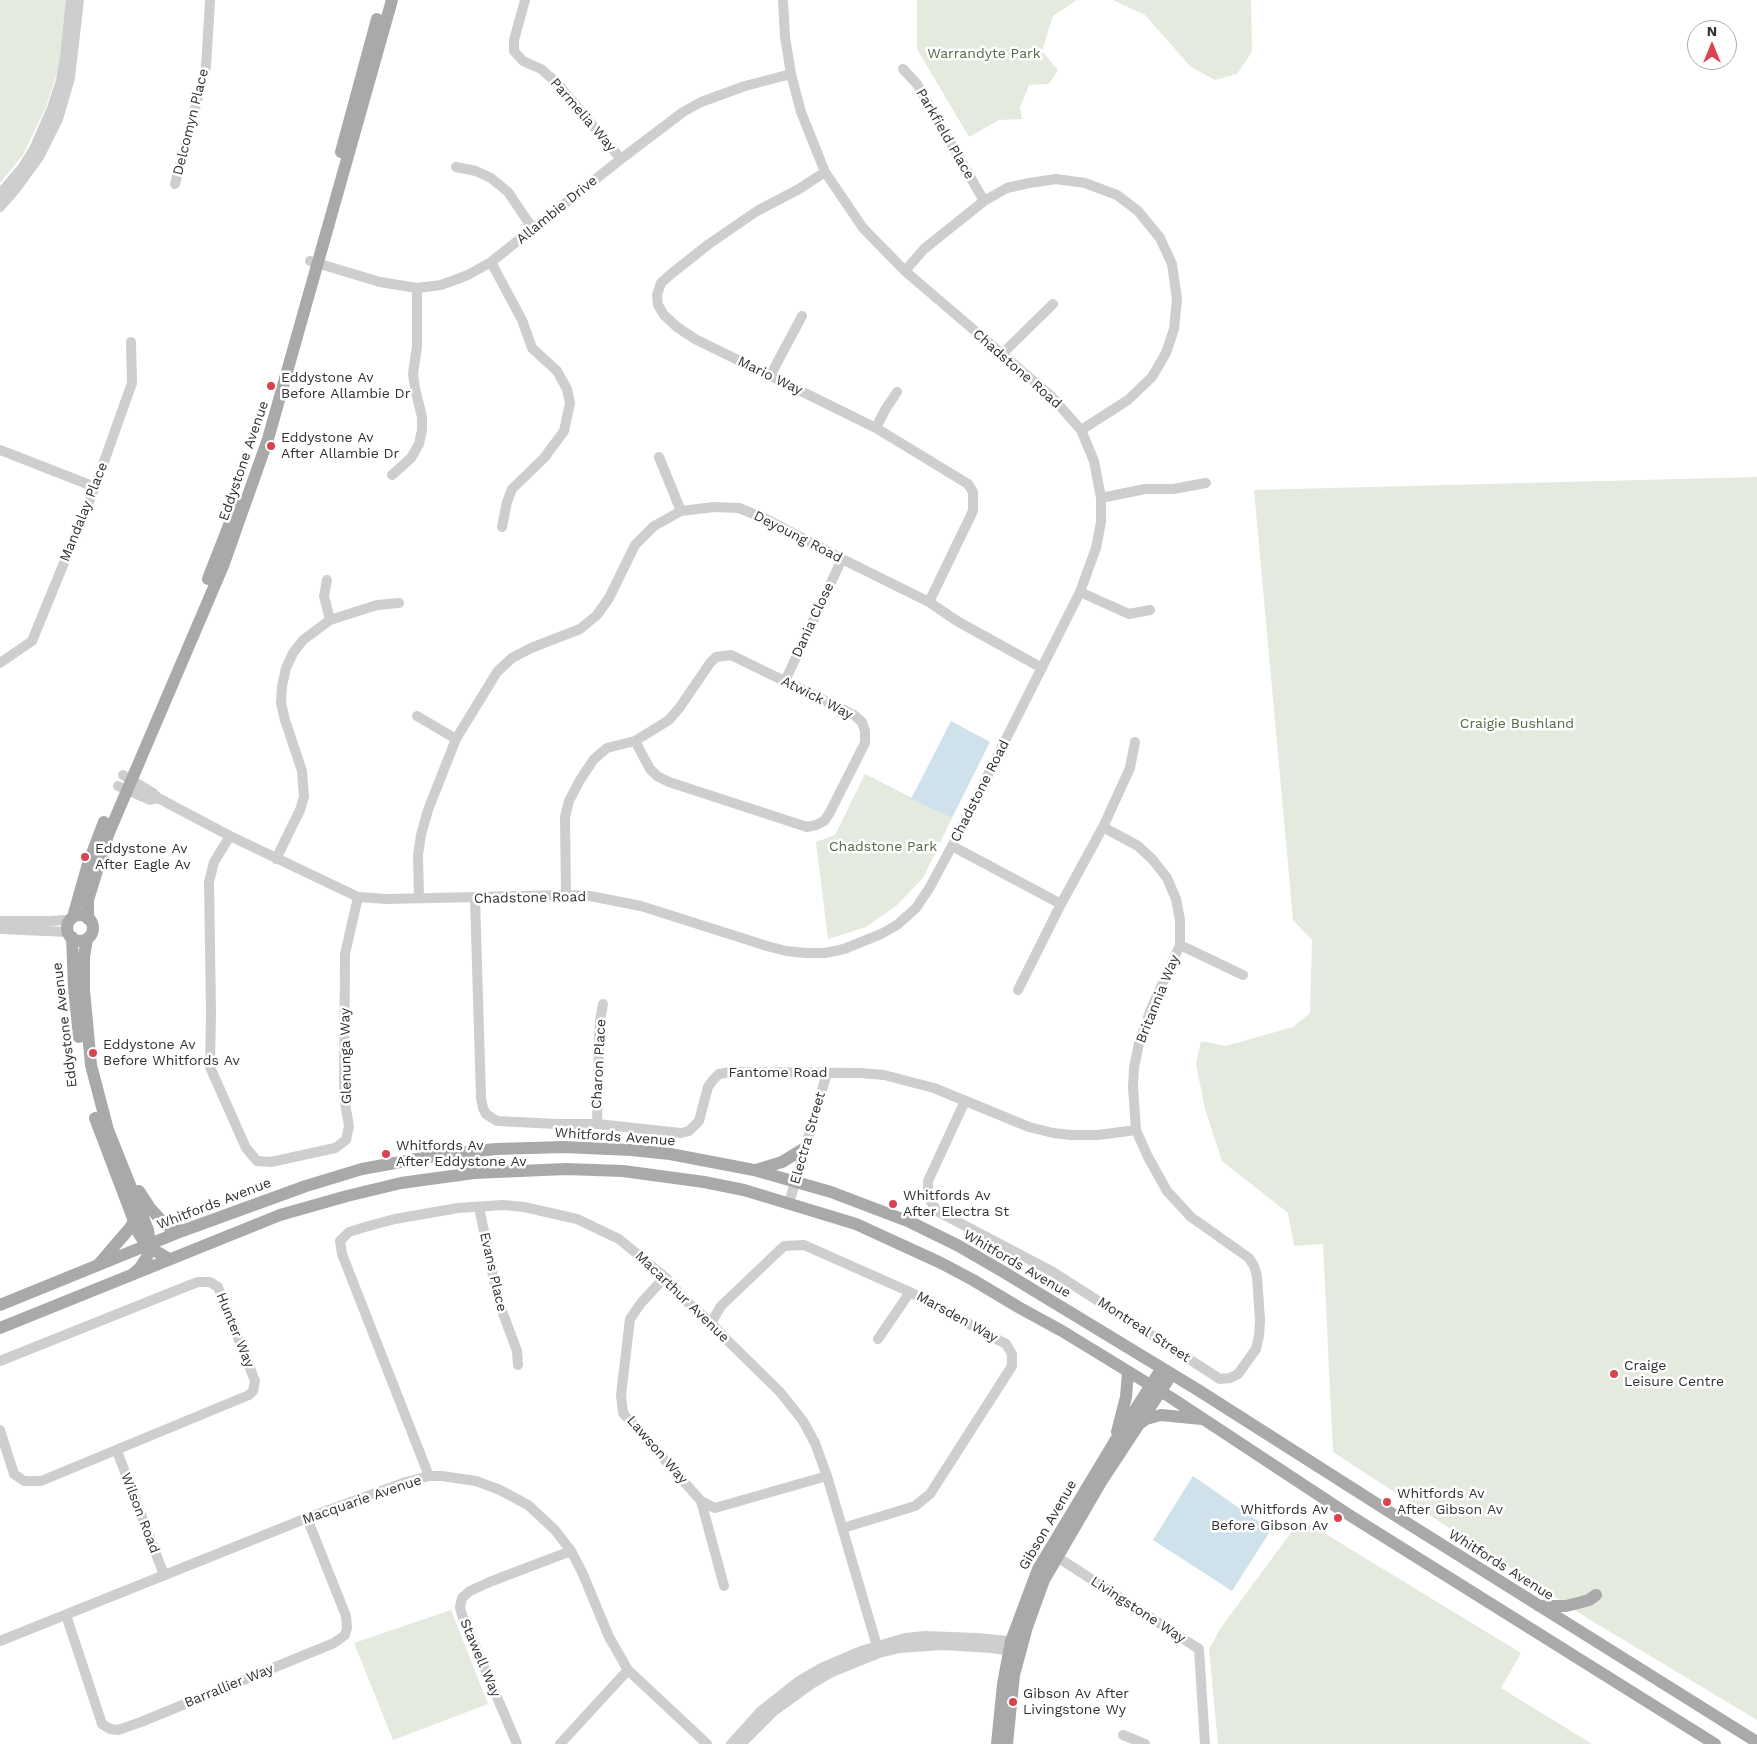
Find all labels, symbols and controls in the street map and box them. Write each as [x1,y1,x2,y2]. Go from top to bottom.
north arrow [1687,20,1737,70]
text: N [1707,23,1717,39]
park label: Warrandyte Park [927,46,1041,62]
street label: Delcomyn Place [170,67,212,177]
street label: Parmelia Way [547,75,619,155]
street label: Parkfield Place [912,86,978,182]
street label: Allambie Drive [513,172,601,248]
street label: Chadstone Road [969,326,1065,412]
street label: Mario Way [735,353,805,399]
place label: Eddystone Av Before Allambie Dr [281,370,410,402]
marker: Eddystone Av Before Allambie Dr [265,380,277,392]
street label: Eddystone Avenue [216,399,272,523]
place label: Eddystone Av After Allambie Dr [281,430,399,462]
marker: Eddystone Av After Allambie Dr [265,440,277,452]
street label: Mandalay Place [56,460,112,564]
street label: Deyoung Road [751,507,845,567]
street label: Dania Close [788,580,838,660]
street label: Atwick Way [778,673,856,723]
park label: Craigie Bushland [1460,716,1574,732]
street label: Chadstone Road [947,737,1013,845]
park label: Chadstone Park [829,839,937,855]
place label: Eddystone Av After Eagle Av [95,841,191,874]
marker: Eddystone Av After Eagle Av [79,851,91,863]
street label: Chadstone Road [474,889,586,907]
street label: Britannia Way [1133,952,1183,1046]
street label: Eddystone Avenue [49,961,81,1089]
street label: Glenunga Way [337,1008,355,1104]
street label: Charon Place [588,1019,610,1109]
place label: Eddystone Av Before Whitfords Av [103,1037,240,1070]
marker: Eddystone Av Before Whitfords Av [87,1047,99,1059]
street label: Fantome Road [729,1065,827,1081]
street label: Electra Street [787,1090,829,1186]
street label: Whitfords Avenue [554,1124,676,1150]
place label: Whitfords Av After Eddystone Av [396,1138,527,1170]
marker: Whitfords Av After Eddystone Av [380,1148,392,1160]
street label: Whitfords Avenue [154,1174,274,1234]
place label: Whitfords Av After Electra St [903,1188,1009,1220]
marker: Whitfords Av After Electra St [887,1198,899,1210]
street label: Whitfords Avenue [960,1226,1074,1302]
street label: Evans Place [476,1231,510,1313]
street label: Macarthur Avenue [632,1248,732,1346]
street label: Marsden Way [913,1288,1001,1346]
street label: Hunter Way [212,1290,258,1370]
street label: Montreal Street [1094,1294,1194,1366]
place label: Craige Leisure Centre [1624,1358,1724,1390]
marker: Craige Leisure Centre [1608,1368,1620,1380]
street label: Lawson Way [623,1413,691,1487]
street label: Wilson Road [117,1470,163,1556]
street label: Macquarie Avenue [300,1472,424,1528]
street label: Gibson Avenue [1015,1477,1081,1573]
place label: Whitfords Av After Gibson Av [1397,1486,1503,1518]
marker: Whitfords Av After Gibson Av [1381,1496,1393,1508]
place label: Whitfords Av Before Gibson Av [1211,1502,1328,1534]
marker: Whitfords Av Before Gibson Av [1332,1512,1344,1524]
street label: Whitfords Avenue [1445,1526,1557,1604]
street label: Livingstone Way [1087,1573,1189,1647]
street label: Stawell Way [456,1616,504,1700]
street label: Barrallier Way [182,1660,276,1712]
place label: Gibson Av After Livingstone Wy [1023,1686,1129,1718]
marker: Gibson Av After Livingstone Wy [1007,1696,1019,1708]

